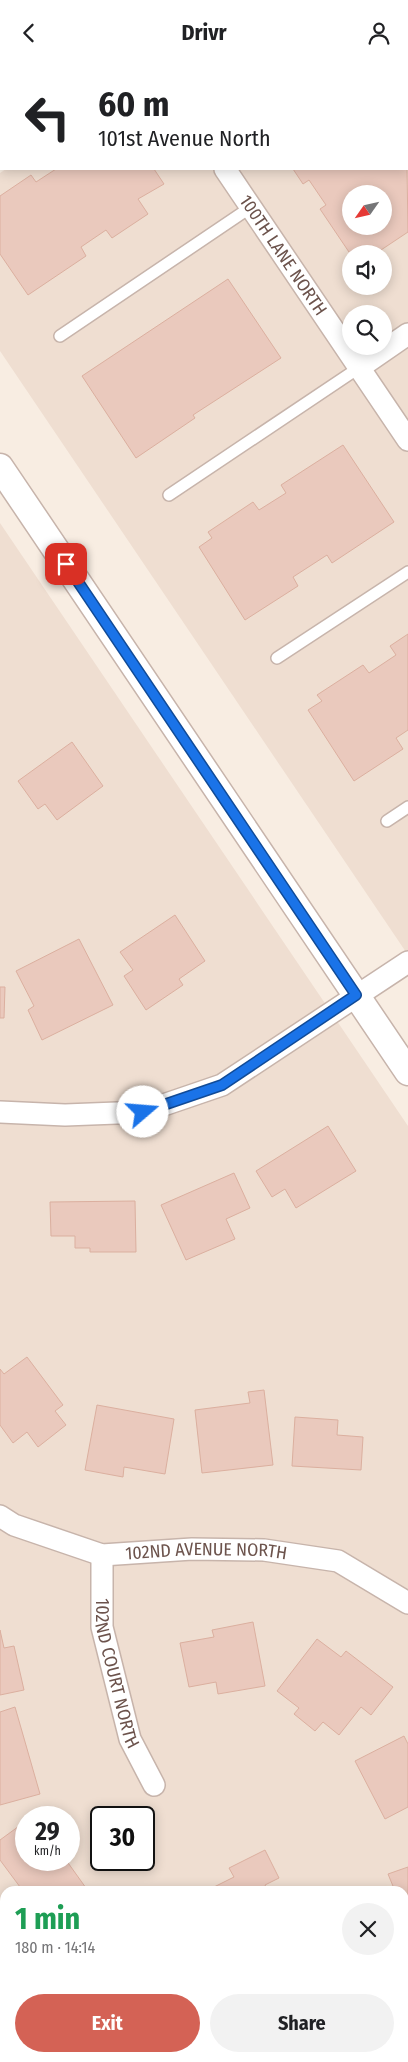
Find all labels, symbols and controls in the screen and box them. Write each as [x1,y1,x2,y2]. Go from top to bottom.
icon: back [15,19,43,47]
text: Drivr [181,19,227,46]
icon: person [365,19,393,47]
text: 60 m [98,83,169,125]
icon: left [15,85,80,150]
text: 101st Avenue North [98,125,271,152]
north arrow [342,185,392,235]
map controls [342,185,392,355]
street label: 100TH LANE NORTH [235,191,332,320]
button: sound [342,245,392,295]
button: search [342,305,392,355]
pin [45,543,87,585]
icon: arrive [52,550,80,578]
position arrow [116,1085,168,1137]
street label: 102ND AVENUE NORTH [125,1538,288,1564]
street label: 102ND COURT NORTH [90,1598,144,1752]
speed limit sign: 30 [90,1806,155,1871]
text: 29 [35,1817,60,1847]
text: km/h [34,1844,61,1858]
text: 1 min [15,1901,80,1937]
button: close [342,1903,394,1955]
text: 180 m · 14:14 [15,1938,95,1957]
button: Exit [15,1994,200,2052]
button: Share [210,1994,394,2052]

